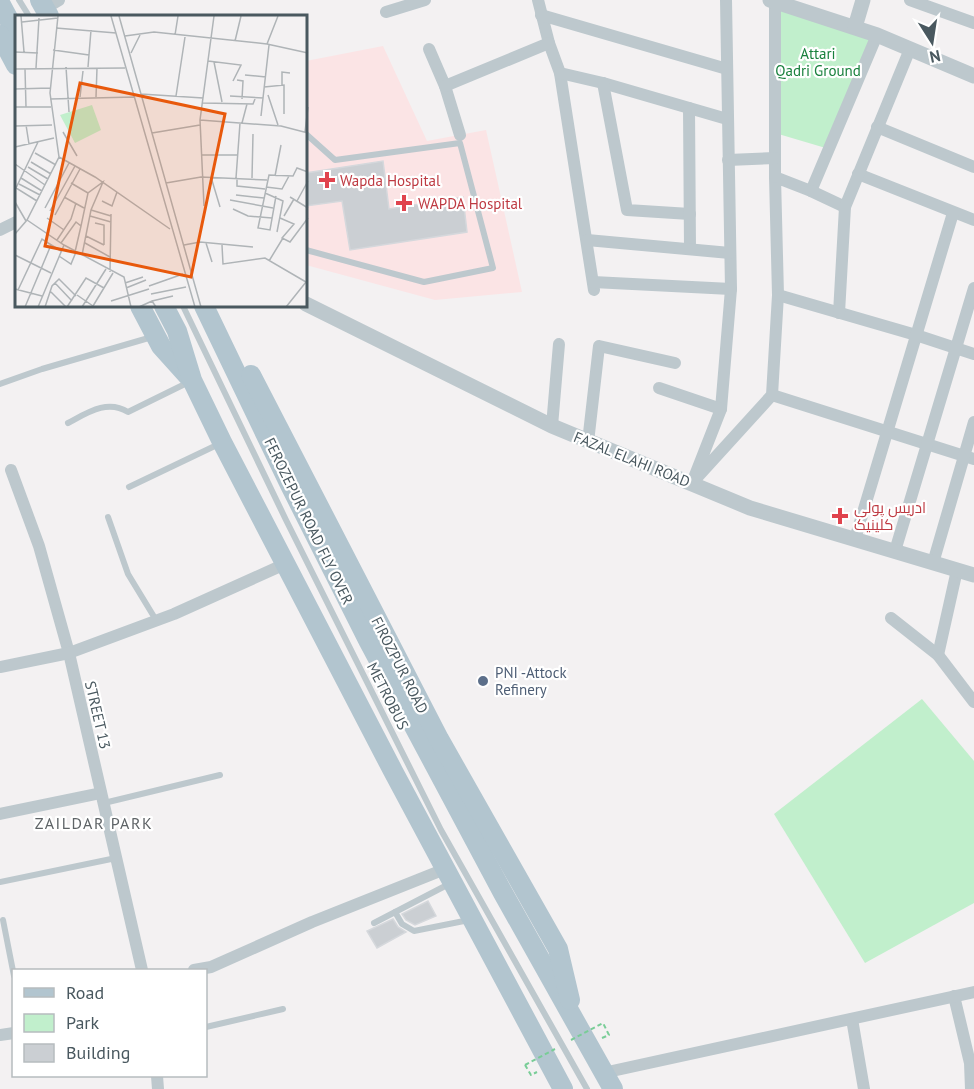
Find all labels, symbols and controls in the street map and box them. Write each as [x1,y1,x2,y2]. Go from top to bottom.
north arrow [902,12,962,72]
inset map [15,15,308,308]
park label: Attari Qadri Ground [775,44,861,80]
text: N [928,46,942,68]
marker: Wapda Hospital [318,171,336,189]
place label: Wapda Hospital [340,171,441,190]
marker: WAPDA Hospital [395,194,413,212]
place label: WAPDA Hospital [418,194,523,213]
street label: FAZAL ELAHI ROAD [571,427,693,491]
street label: FEROZEPUR ROAD FLY OVER [260,434,358,608]
place label: ادریس پولی کلینیک [854,498,926,534]
marker: ادریس پولی کلینیک [831,507,849,525]
street label: FIROZPUR ROAD [367,613,433,717]
street label: METROBUS [363,659,413,733]
place label: PNI -Attock Refinery [495,663,567,699]
marker: PNI -Attock Refinery [476,674,490,688]
street label: STREET 13 [81,679,115,751]
district label: ZAILDAR PARK [35,813,153,833]
legend [12,969,207,1077]
text: Road [66,981,104,1004]
text: Park [66,1011,99,1034]
text: Building [66,1041,130,1064]

